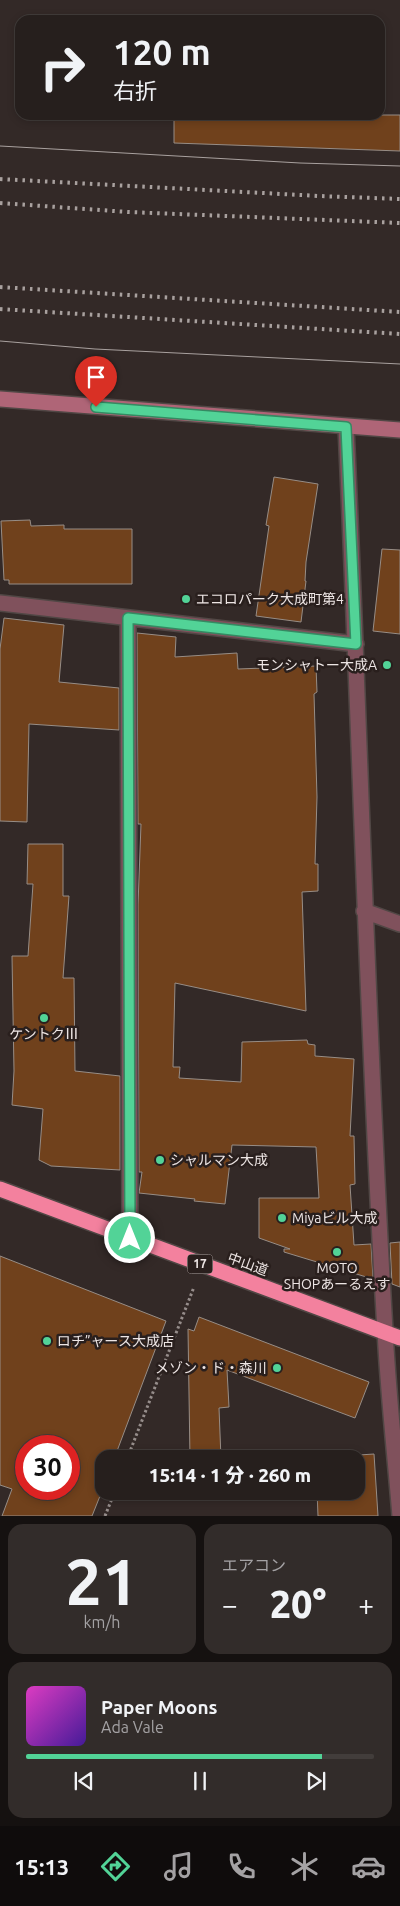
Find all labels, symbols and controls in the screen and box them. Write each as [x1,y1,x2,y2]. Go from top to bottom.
text: 120 m [113,32,211,72]
icon: right [30,35,95,100]
text: 右折 [113,78,157,103]
pin [75,356,117,407]
icon: arrive [82,363,110,391]
place label: エコロパーク大成町第4 [196,591,344,607]
marker: エコロパーク大成町第4 [180,593,192,605]
place label: モンシャトー大成A [256,657,377,673]
marker: モンシャトー大成A [381,659,393,671]
marker: ケントクⅢ [38,1012,50,1024]
place label: ケントクⅢ [9,1026,79,1042]
place label: シャルマン大成 [170,1152,268,1168]
marker: シャルマン大成 [154,1154,166,1166]
place label: Miyaビル大成 [292,1210,377,1226]
position arrow [103,1211,155,1263]
marker: Miyaビル大成 [276,1212,288,1224]
marker: MOTO SHOPあーるえす [331,1246,343,1258]
street label: 中山道 [226,1249,270,1279]
road number: 17 [188,1254,212,1274]
place label: MOTO SHOPあーるえす [284,1260,390,1292]
place label: ロチ”ャース大成店 [57,1333,174,1349]
marker: ロチ”ャース大成店 [41,1335,53,1347]
place label: メゾン・ド・森川 [155,1360,267,1376]
marker: メゾン・ド・森川 [271,1362,283,1374]
speed limit sign: 30 [15,1435,80,1500]
text: 15:14 · 1 分 · 260 m [149,1464,311,1486]
text: 21 [65,1544,139,1617]
text: エアコン [222,1556,286,1574]
text: 20° [270,1583,326,1625]
text: − [222,1589,238,1620]
text: + [358,1589,374,1620]
text: km/h [84,1613,120,1631]
text: Paper Moons [101,1696,218,1718]
text: Ada Vale [101,1718,164,1736]
icon: previous [70,1767,98,1795]
icon: pause [186,1767,214,1795]
icon: next [302,1767,330,1795]
icon: directions [98,1849,133,1884]
icon: music [161,1849,196,1884]
icon: phone [224,1849,259,1884]
icon: climate [287,1849,322,1884]
icon: car [351,1849,386,1884]
text: 15:13 [14,1854,69,1879]

